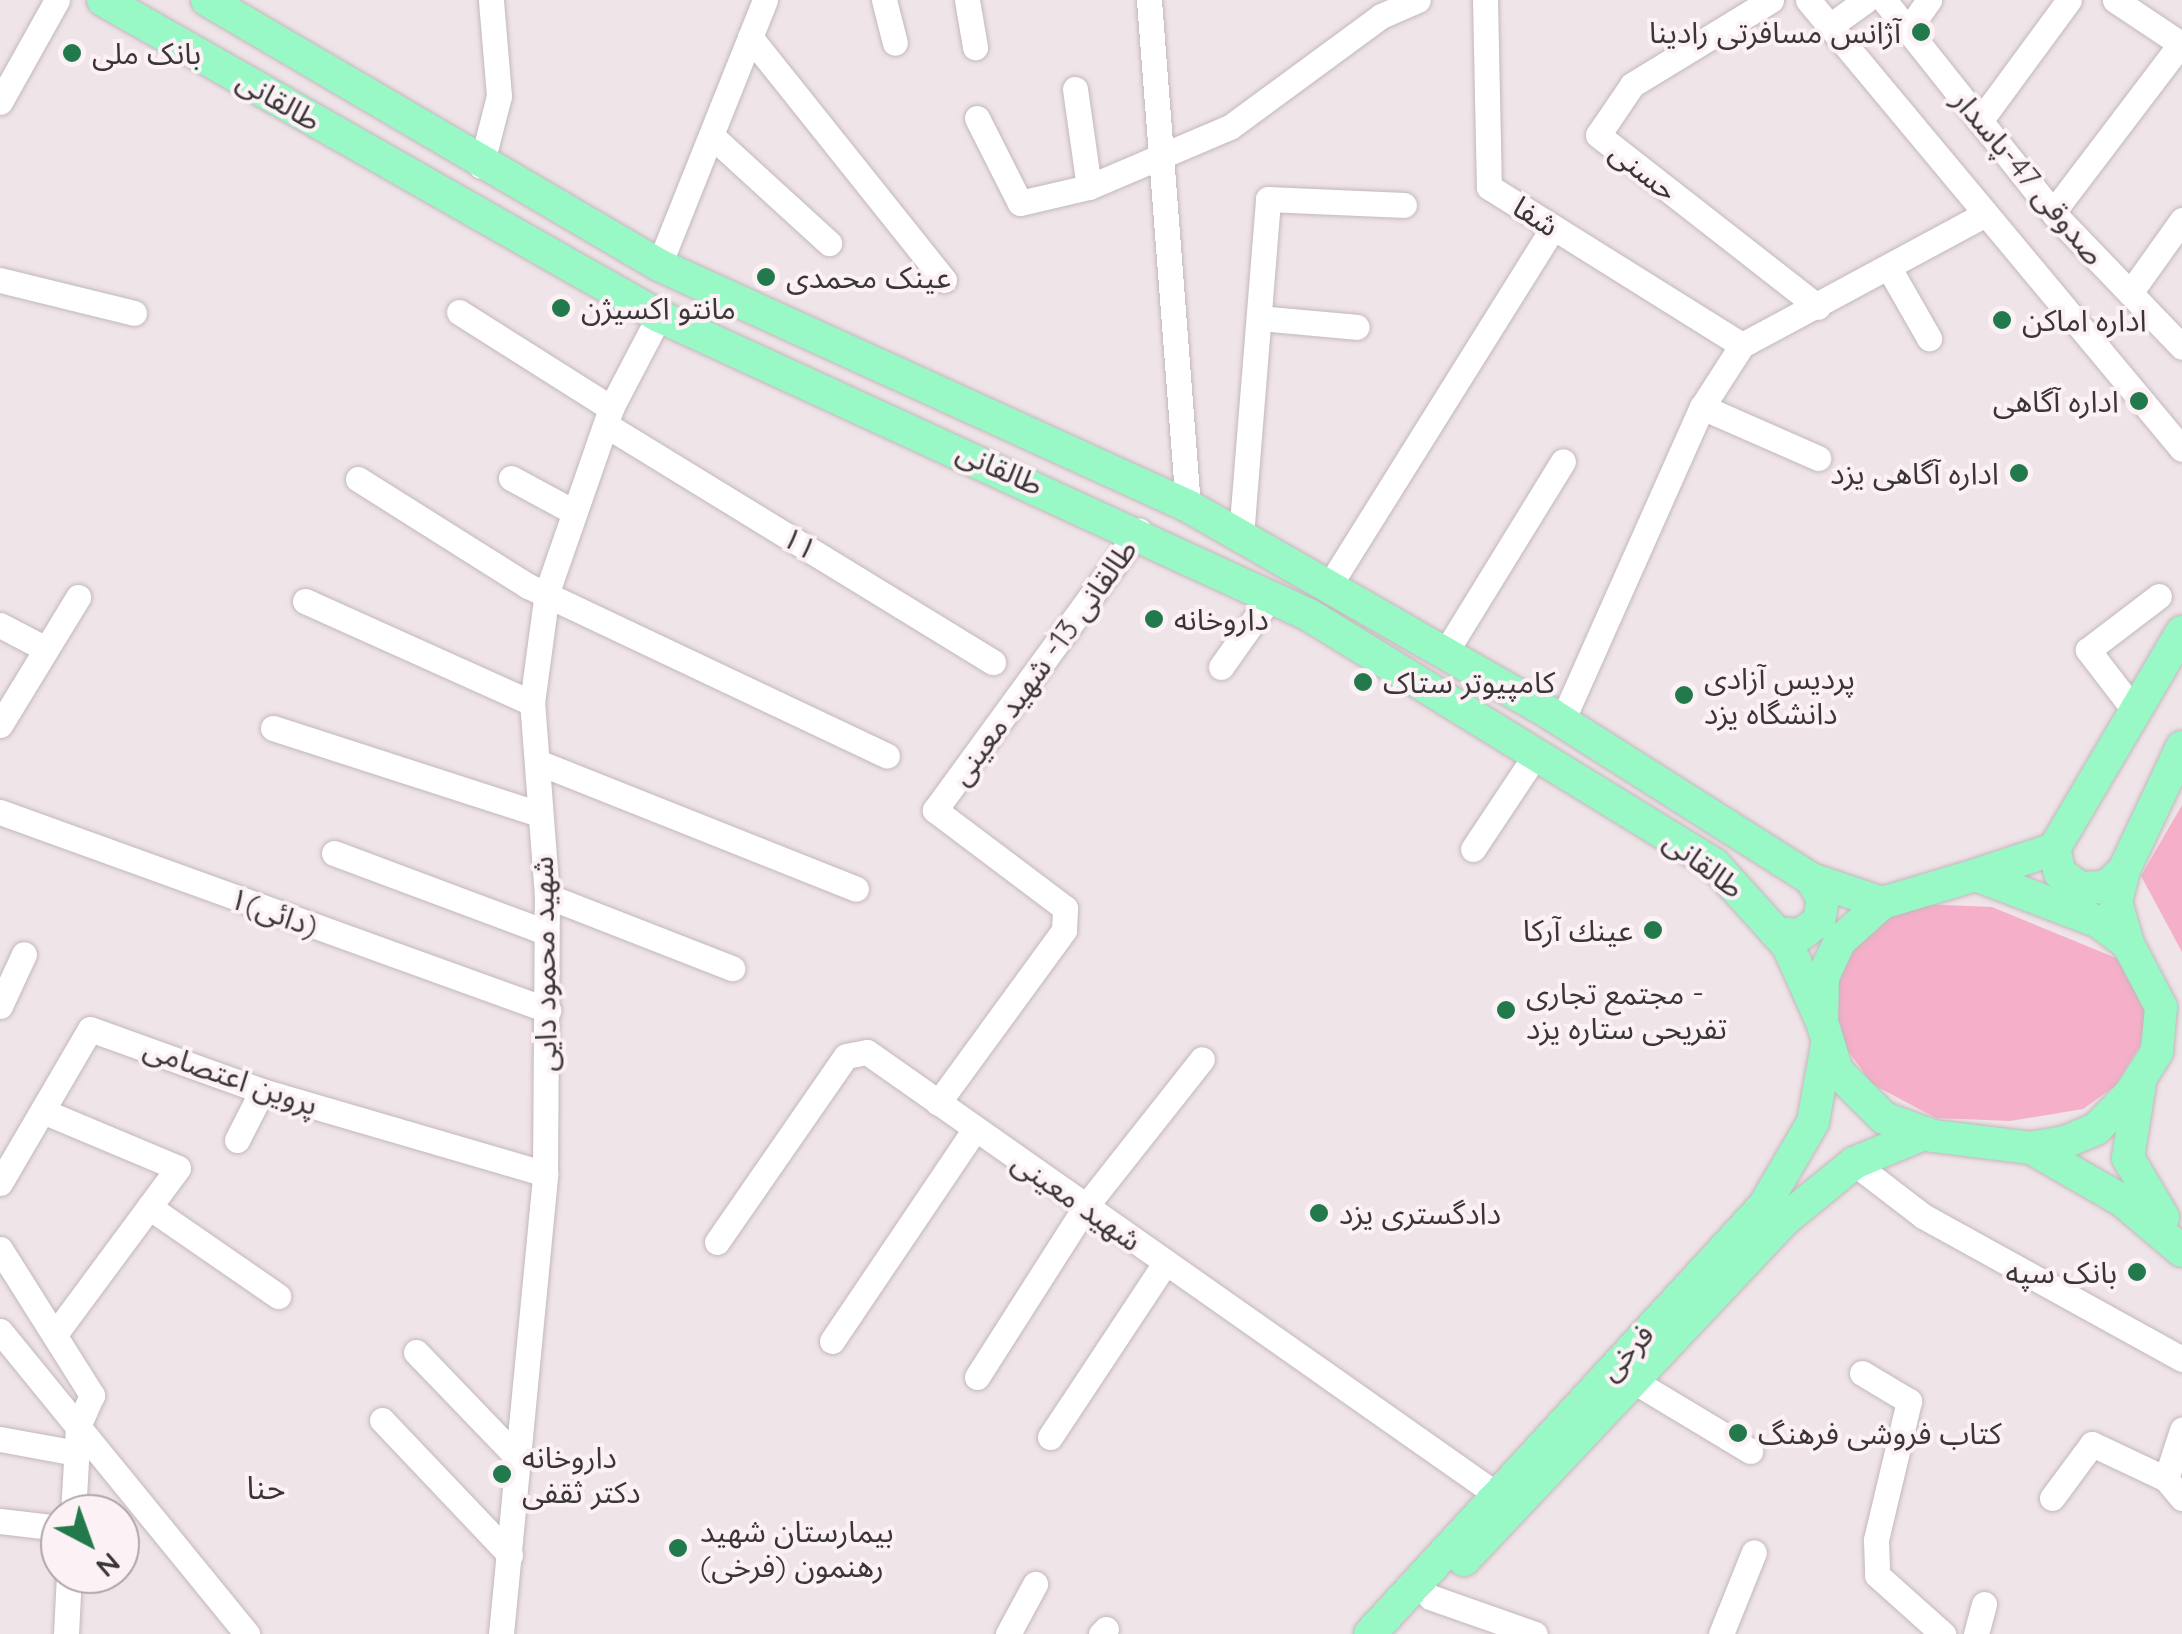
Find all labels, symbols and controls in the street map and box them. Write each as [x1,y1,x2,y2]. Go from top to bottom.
place label: آژانس مسافرتی رادینا [1649,14,1901,50]
marker: آژانس مسافرتی رادینا [1910,21,1932,43]
place label: بانک ملی [92,35,201,71]
marker: بانک ملی [61,42,83,64]
street label: طالقانی [231,62,327,138]
street label: صدوقی 47-پاسدار [1945,82,2113,272]
street label: حسنی [1603,134,1685,208]
street label: شفا [1506,188,1566,244]
place label: عینک محمدی [786,259,951,295]
marker: عینک محمدی [755,266,777,288]
place label: مانتو اكسيژن [581,290,736,326]
marker: مانتو اكسيژن [550,297,572,319]
place label: اداره اماکن [2022,302,2147,338]
marker: اداره اماکن [1991,309,2013,331]
place label: اداره آگاهی [1993,383,2119,419]
marker: اداره آگاهی [2128,390,2150,412]
street label: طالقانی [951,433,1049,503]
place label: اداره آگاهی یزد [1830,455,1999,491]
marker: اداره آگاهی یزد [2008,462,2030,484]
street label: ۱۱ [776,519,824,567]
street label: طالقانی 13- شهید معینی [942,532,1144,792]
place label: داروخانه [1174,601,1269,637]
marker: داروخانه [1143,608,1165,630]
place label: پردیس آزادی دانشگاه یزد [1704,660,1855,730]
place label: کامپیوتر ستاک [1383,664,1555,700]
marker: کامپیوتر ستاک [1352,671,1374,693]
marker: پردیس آزادی دانشگاه یزد [1673,684,1695,706]
street label: طالقانی [1657,822,1751,906]
street label: شهید محمود دایی [524,856,564,1072]
street label: ۱(دائی) [225,879,323,945]
place label: عينك آركا [1523,912,1633,948]
marker: عينك آركا [1642,919,1664,941]
place label: مجتمع تجاری - تفریحی ستاره یزد [1526,975,1727,1046]
marker: مجتمع تجاری - تفریحی ستاره یزد [1495,999,1517,1021]
street label: پروین اعتصامی [139,1029,323,1123]
street label: شهید معینی [1006,1144,1148,1258]
place label: دادگستری یزد [1339,1195,1501,1231]
marker: دادگستری یزد [1308,1202,1330,1224]
place label: بانک سپه [2005,1254,2117,1290]
marker: بانک سپه [2126,1261,2148,1283]
street label: فرخی [1591,1316,1661,1388]
place label: کتاب فروشی فرهنگ [1758,1415,2002,1451]
marker: کتاب فروشی فرهنگ [1727,1422,1749,1444]
place label: داروخانه دکتر ثقفی [522,1439,641,1510]
marker: داروخانه دکتر ثقفی [491,1463,513,1485]
district label: حنا [246,1468,286,1506]
north arrow [40,1494,140,1594]
place label: بیمارستان شهید رهنمون (فرخی) [700,1513,893,1584]
marker: بیمارستان شهید رهنمون (فرخی) [665,1535,691,1561]
text: N [89,1546,128,1585]

